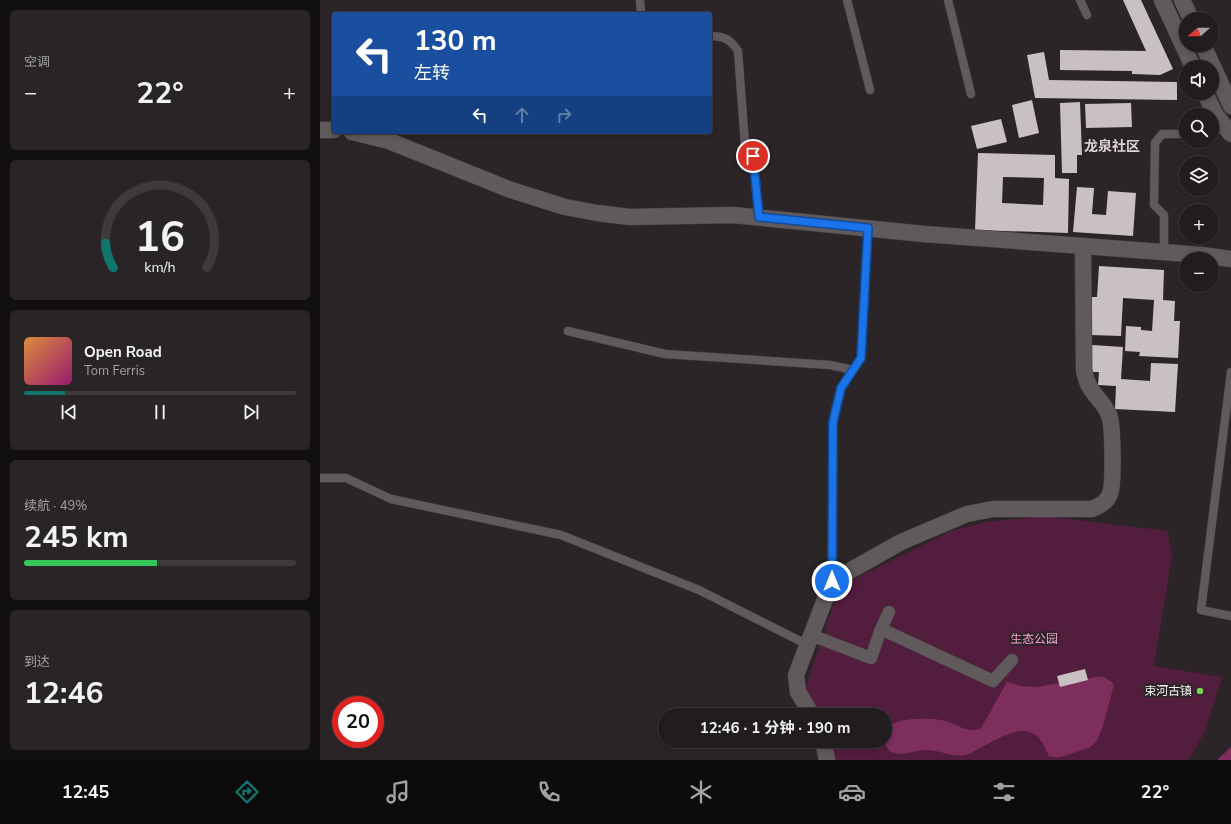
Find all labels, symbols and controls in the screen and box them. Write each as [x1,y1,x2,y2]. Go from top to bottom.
north arrow [1179,12,1219,52]
map controls [1179,12,1219,292]
text: 130 m [414,22,497,60]
icon: left [348,28,400,80]
text: 空调 [24,53,50,71]
button: sound [1179,60,1219,100]
text: 左转 [414,61,450,85]
text: 22° [136,73,184,114]
text: − [24,78,37,108]
text: + [283,78,296,108]
icon: left [469,104,491,126]
icon: ahead [511,104,533,126]
icon: right [553,104,575,126]
button: search [1179,108,1219,148]
district label: 龙泉社区 [1084,137,1140,156]
pin [736,139,770,173]
icon: arrive [742,145,764,167]
button: layers [1179,156,1219,196]
button: + [1179,204,1219,244]
text: 16 [135,209,185,266]
button: − [1179,252,1219,292]
text: km/h [144,258,176,277]
text: Open Road [84,342,162,362]
text: Tom Ferris [84,362,145,380]
icon: previous [58,401,80,423]
icon: pause [149,401,171,423]
icon: next [240,401,262,423]
text: 续航 · 49% [24,497,87,515]
text: 245 km [24,517,129,558]
position arrow [811,560,853,602]
park label: 生态公园 [1010,631,1058,647]
text: 到达 [24,653,50,671]
text: 12:46 [24,673,103,714]
place label: 束河古镇 [1144,683,1192,699]
marker: 束河古镇 [1195,686,1205,696]
speed limit sign: 20 [332,696,384,748]
text: 12:46 · 1 分钟 · 190 m [700,718,850,738]
icon: directions [233,778,261,806]
icon: music [384,778,412,806]
icon: phone [535,778,563,806]
icon: climate [687,778,715,806]
icon: car [838,778,866,806]
icon: filters [990,778,1018,806]
text: 12:45 [62,780,109,804]
text: 22° [1141,780,1169,804]

